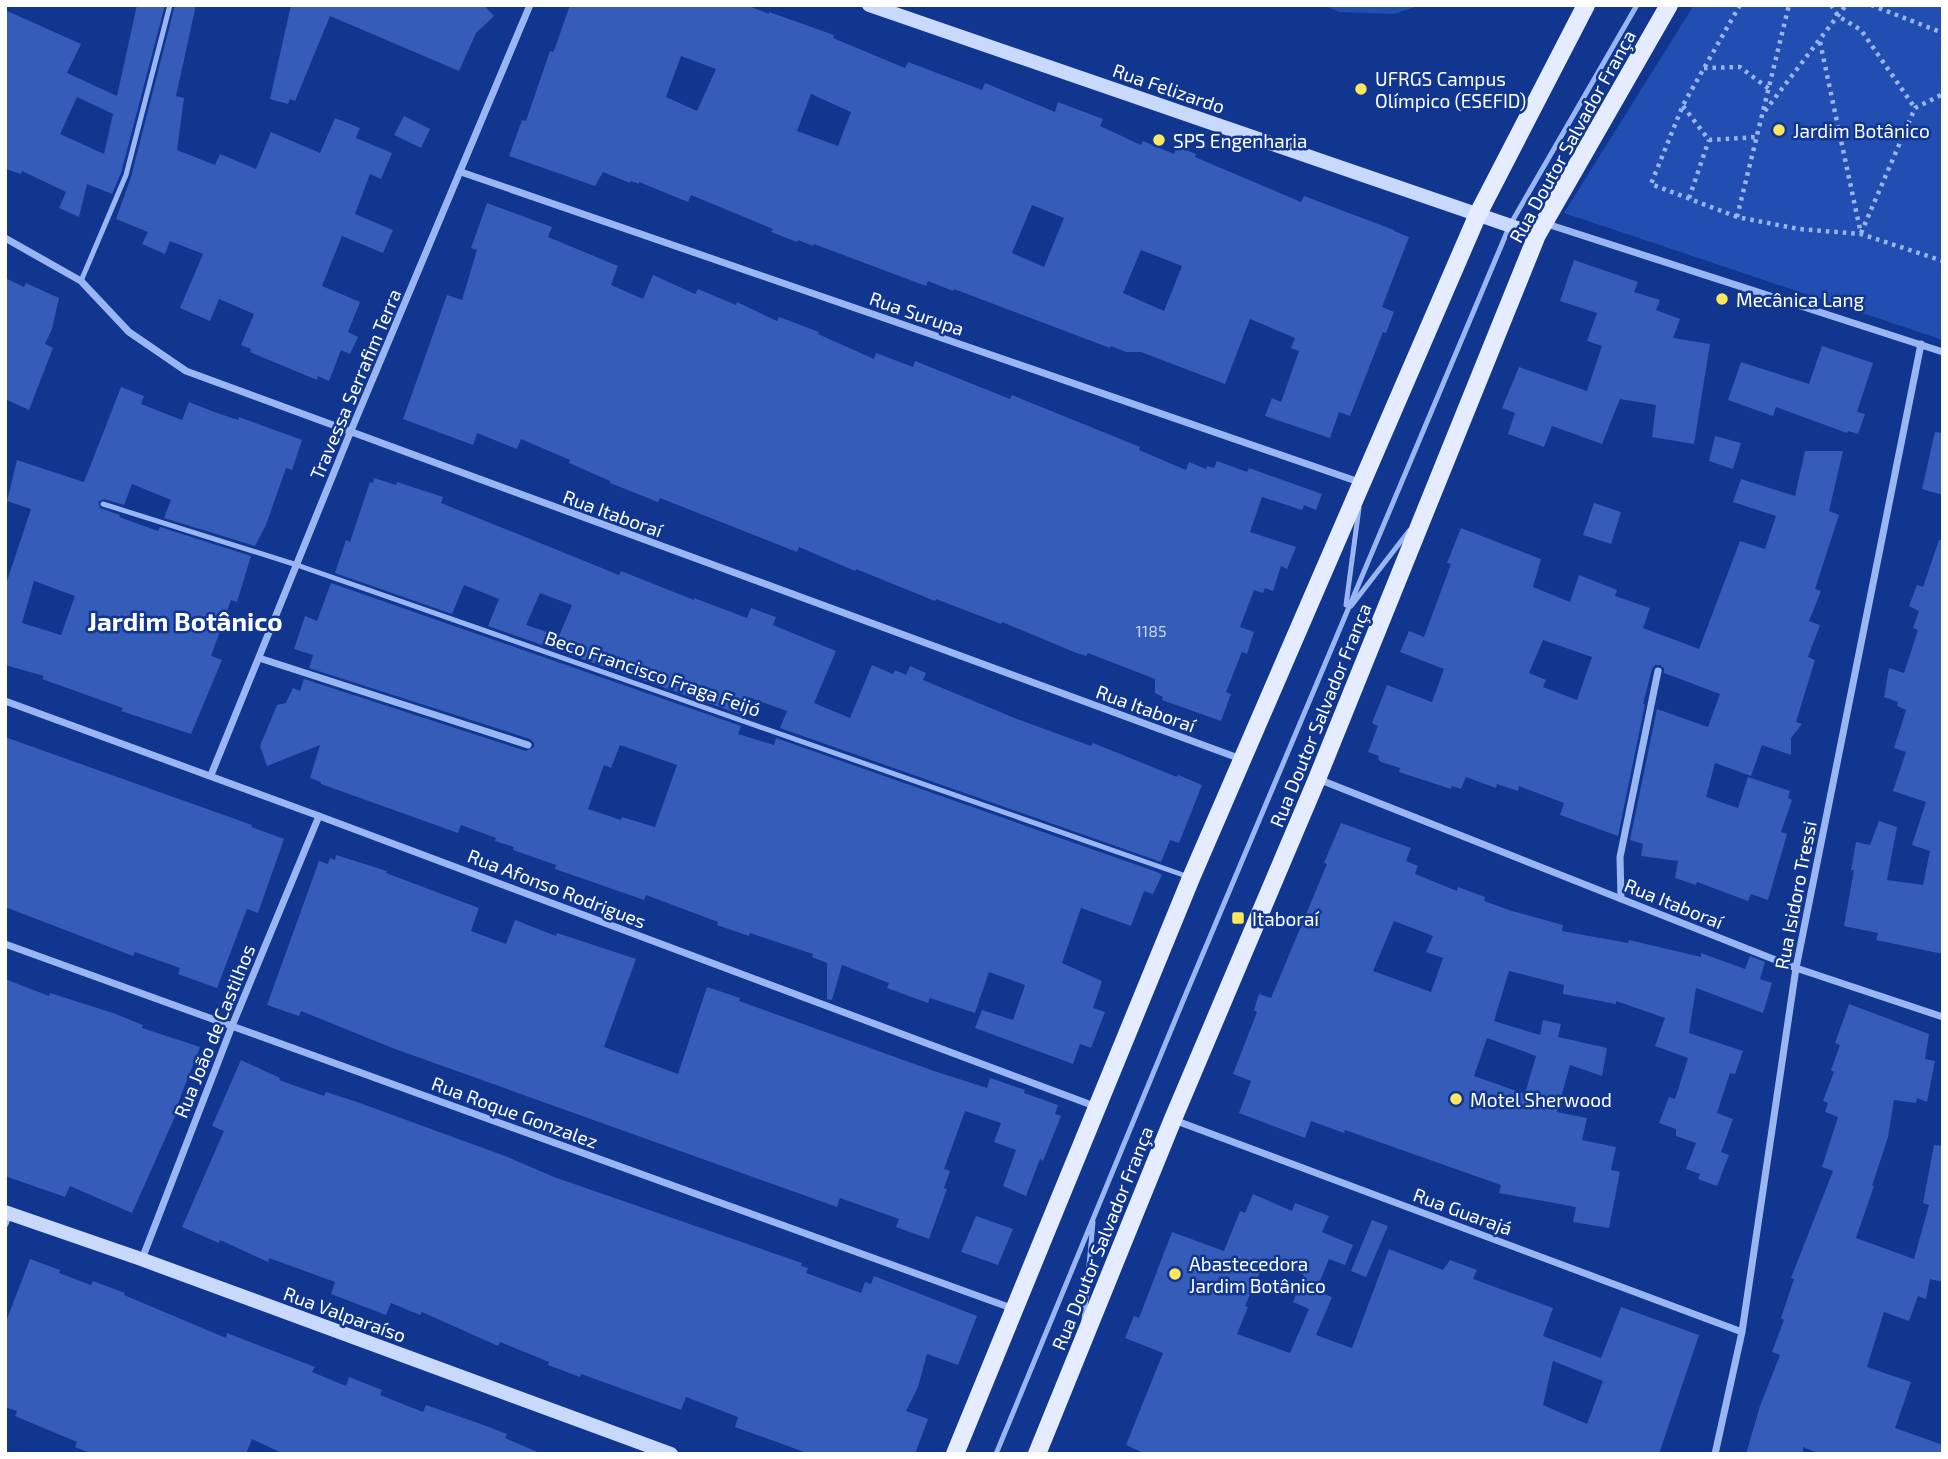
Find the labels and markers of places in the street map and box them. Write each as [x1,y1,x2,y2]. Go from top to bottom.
place label: UFRGS Campus Olímpico (ESEFID) [1375,67,1526,112]
marker: UFRGS Campus Olímpico (ESEFID) [1353,81,1369,97]
place label: Jardim Botânico [1793,119,1930,142]
marker: Jardim Botânico [1771,122,1787,138]
place label: SPS Engenharia [1173,129,1307,152]
marker: SPS Engenharia [1151,132,1167,148]
place label: Mecânica Lang [1736,288,1865,311]
marker: Mecânica Lang [1714,291,1730,307]
place label: Itaboraí [1252,907,1320,930]
marker: Itaboraí [1230,910,1246,926]
place label: Motel Sherwood [1470,1088,1612,1111]
marker: Motel Sherwood [1448,1091,1464,1107]
place label: Abastecedora Jardim Botânico [1189,1252,1326,1297]
marker: Abastecedora Jardim Botânico [1167,1266,1183,1282]

